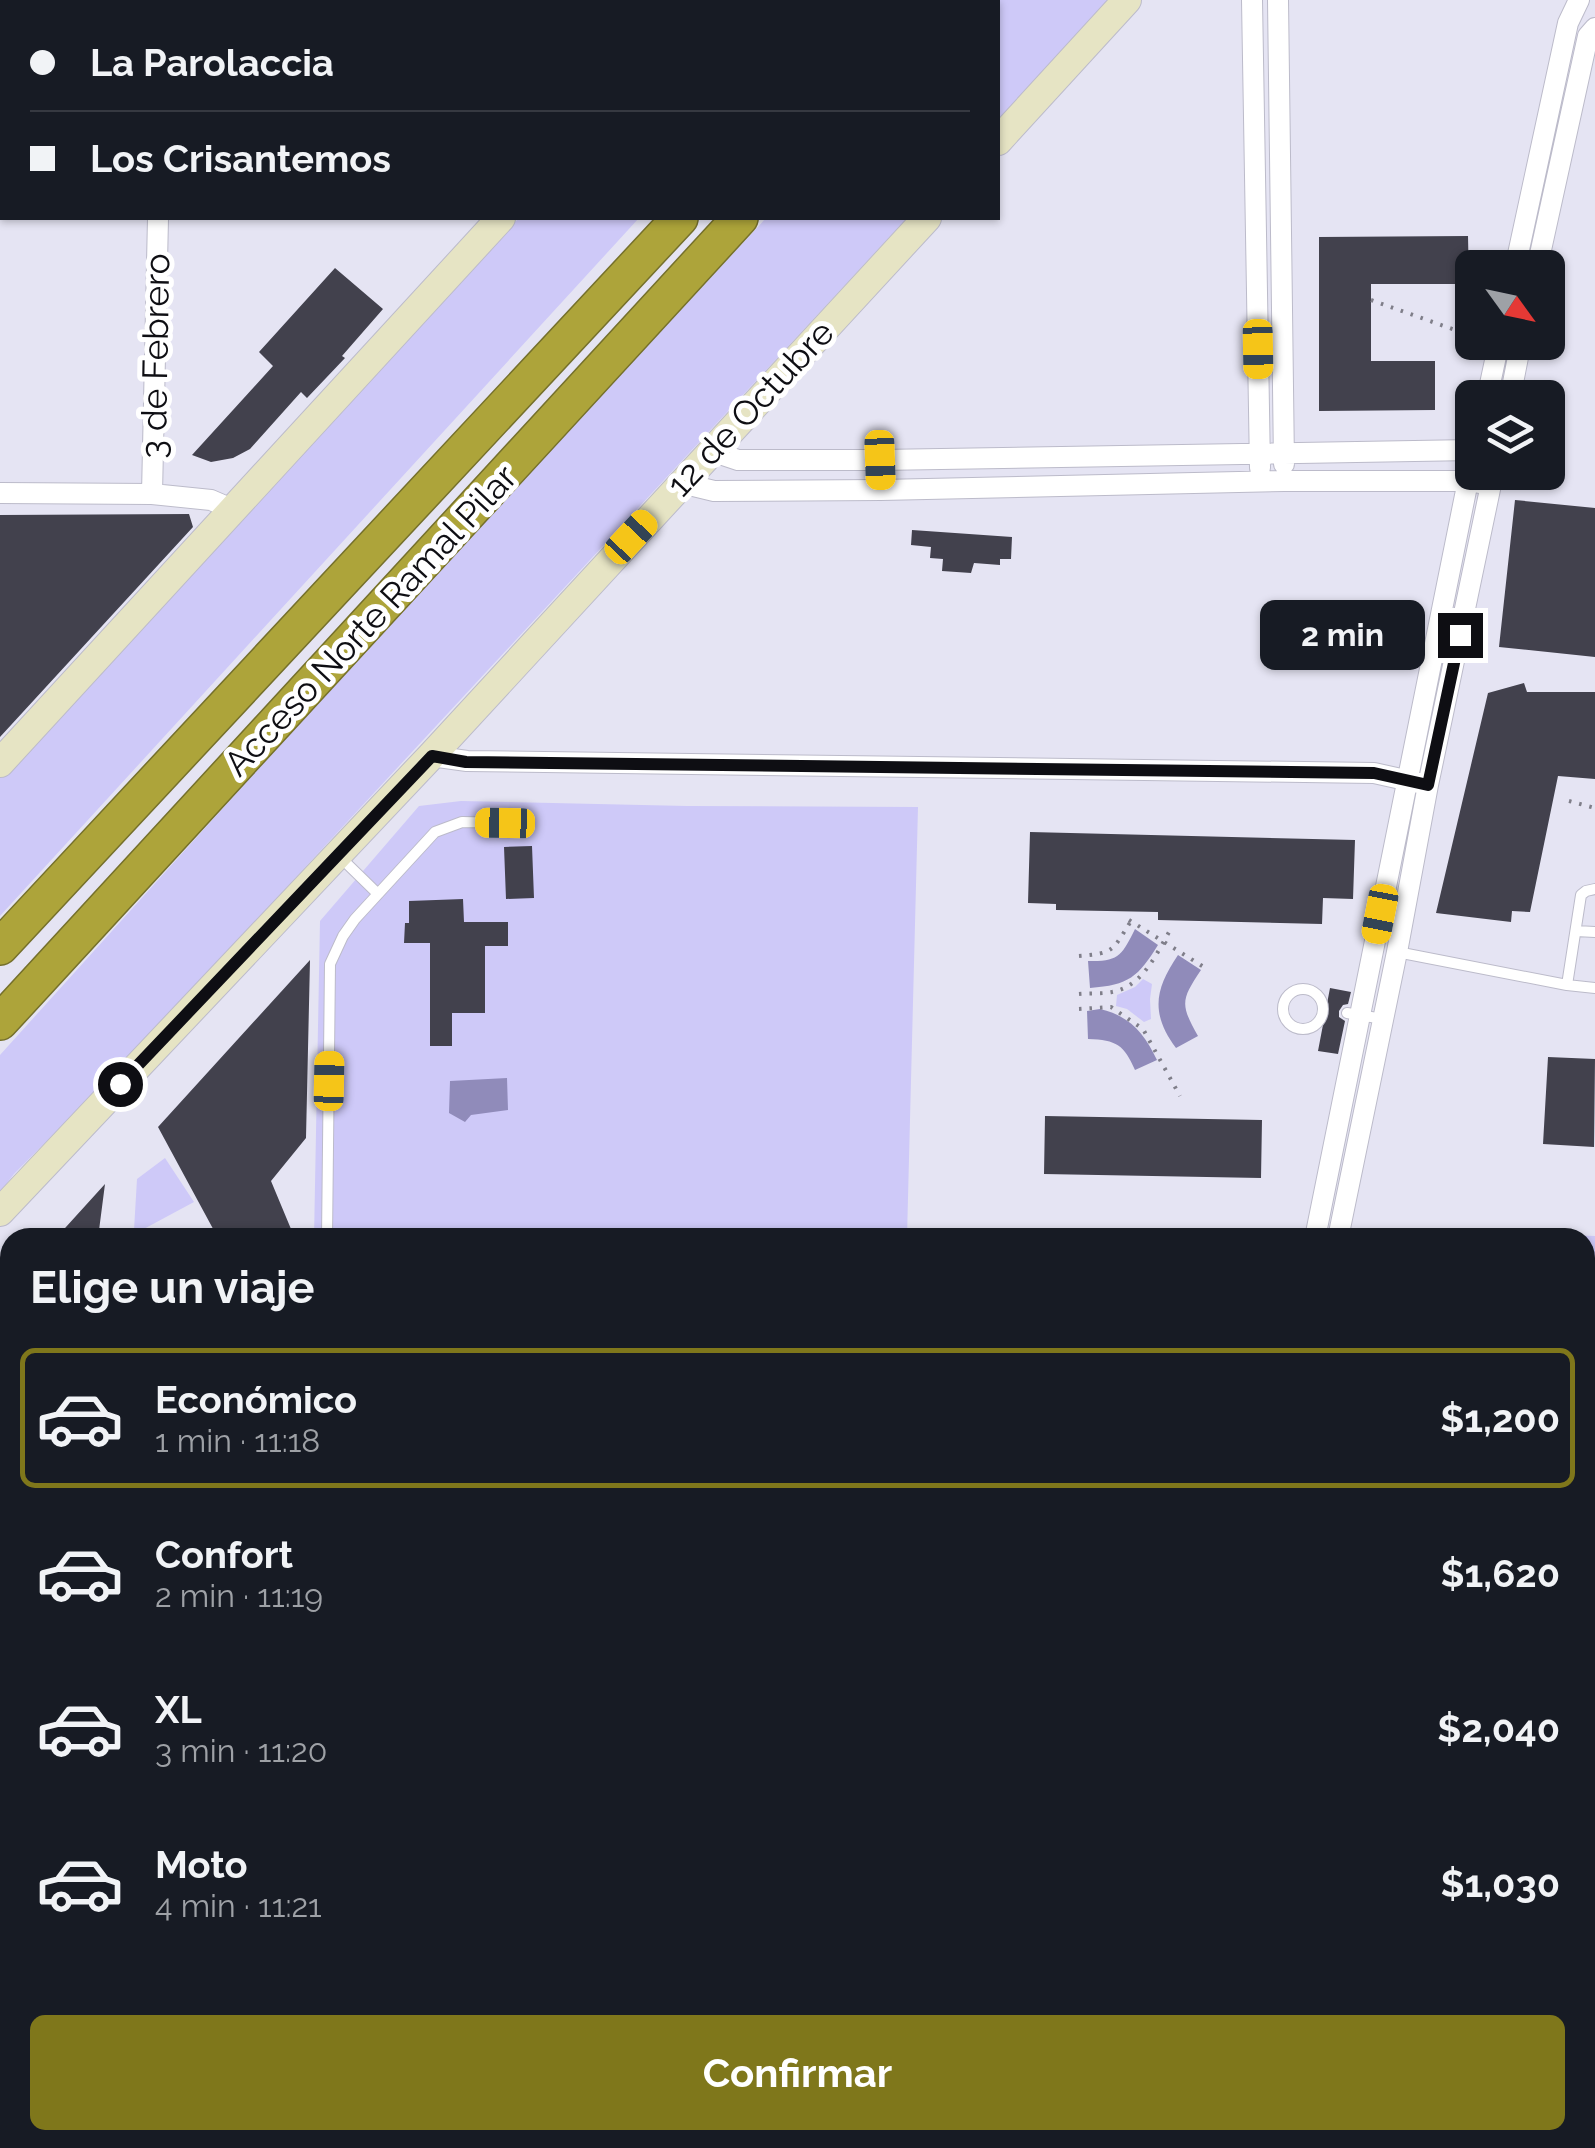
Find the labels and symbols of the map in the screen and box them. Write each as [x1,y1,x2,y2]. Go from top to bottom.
north arrow [1455,250,1565,360]
street label: 3 de Febrero [133,253,177,459]
street label: 12 de Octubre [658,312,842,504]
car [1242,319,1274,379]
car [864,429,896,491]
street label: Acceso Norte Ramal Pilar [215,456,525,784]
car [600,505,662,569]
callout: 2 min [1260,600,1425,670]
route end [1438,613,1483,658]
car [475,807,535,839]
car [1360,882,1400,946]
car [313,1051,345,1111]
route start [98,1062,143,1107]

